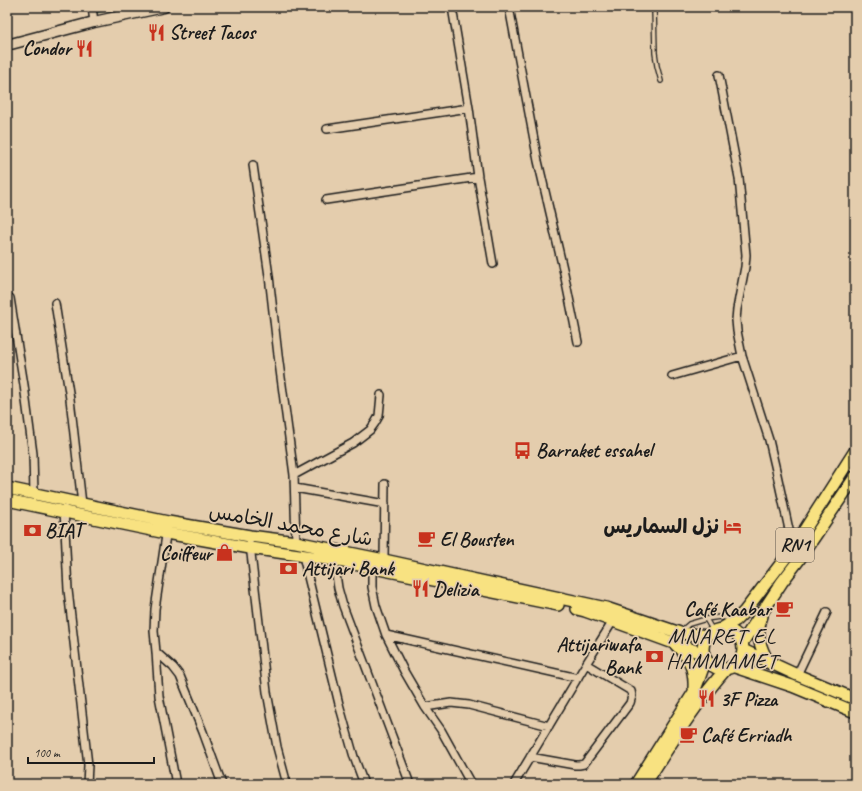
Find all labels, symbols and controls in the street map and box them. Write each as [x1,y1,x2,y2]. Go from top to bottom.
place label: Street Tacos [169,20,257,45]
restaurant icon: Street Tacos [146,22,166,42]
place label: Condor [23,36,74,61]
restaurant icon: Condor [74,38,94,58]
place label: Barraket essahel [536,438,656,463]
bus stop icon: Barraket essahel [513,440,533,460]
street label: شارع محمد الخامس [207,498,375,553]
place label: نزل السماريس [604,514,719,539]
hotel icon: نزل السماريس [722,516,742,536]
place label: BIAT [45,518,87,543]
bank icon: BIAT [22,520,42,540]
place label: El Bousten [440,527,514,552]
road number: RN1 [776,528,814,562]
cafe icon: El Bousten [417,529,437,549]
place label: Coiffeur [160,541,215,566]
shop icon: Coiffeur [215,543,235,563]
place label: Attijari Bank [302,556,395,581]
bank icon: Attijari Bank [279,558,299,578]
place label: Delizia [433,577,481,602]
restaurant icon: Delizia [410,579,430,599]
place label: Café Kaabar [684,597,774,622]
cafe icon: Café Kaabar [774,599,794,619]
district label: MNARET EL HAMMAMET [666,622,782,675]
place label: Attijariwafa Bank [557,632,643,680]
bank icon: Attijariwafa Bank [644,646,664,666]
place label: 3F Pizza [720,687,779,712]
restaurant icon: 3F Pizza [697,689,717,709]
place label: Café Erriadh [701,723,793,748]
cafe icon: Café Erriadh [678,725,698,745]
scale bar [28,739,154,765]
text: 100 m [34,745,61,761]

